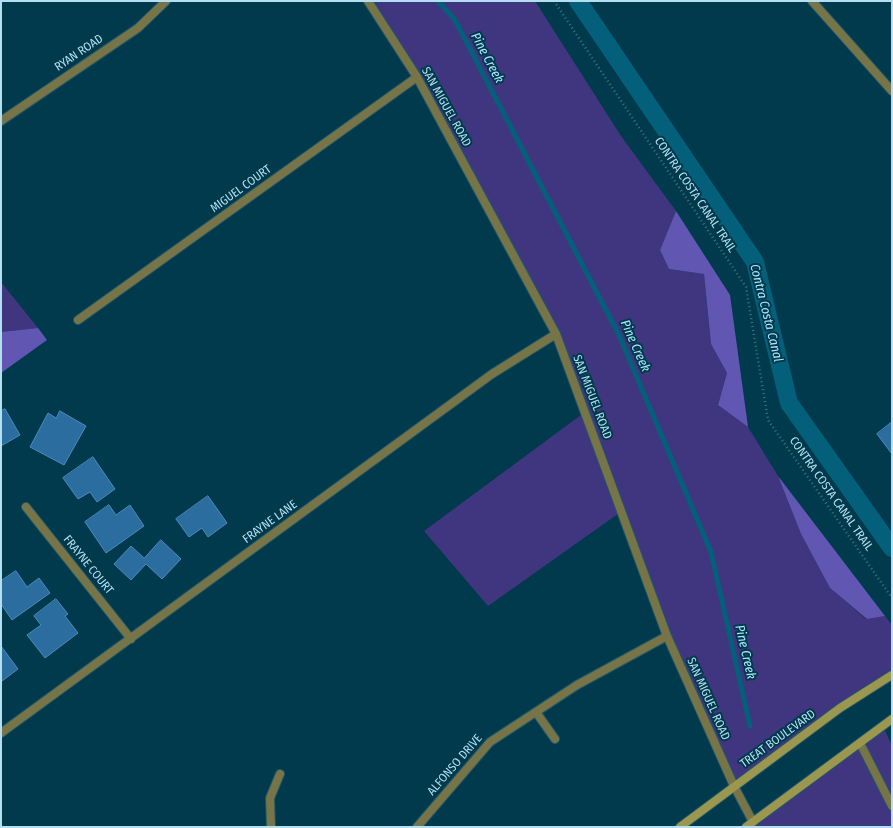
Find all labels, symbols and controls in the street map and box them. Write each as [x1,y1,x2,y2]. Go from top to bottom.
water label: Pine Creek [467,30,507,86]
street label: RYAN ROAD [52,32,106,74]
street label: SAN MIGUEL ROAD [418,65,474,149]
street label: CONTRA COSTA CANAL TRAIL [651,135,739,255]
street label: MIGUEL COURT [208,162,274,216]
water label: Contra Costa Canal [746,262,786,364]
water label: Pine Creek [617,318,653,374]
street label: SAN MIGUEL ROAD [569,353,615,441]
street label: CONTRA COSTA CANAL TRAIL [786,434,876,554]
street label: FRAYNE LANE [240,497,300,547]
street label: FRAYNE COURT [60,533,116,597]
water label: Pine Creek [731,623,759,681]
street label: SAN MIGUEL ROAD [683,656,733,742]
street label: TREAT BOULEVARD [737,707,819,771]
street label: ALFONSO DRIVE [425,732,485,798]

